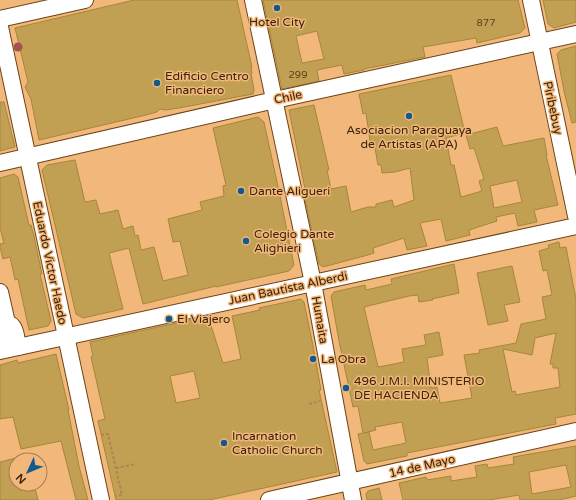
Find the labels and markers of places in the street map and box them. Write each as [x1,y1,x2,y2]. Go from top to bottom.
marker: Hotel City [272,3,282,13]
place label: Hotel City [249,15,305,29]
place label: Ediﬁcio Centro Financiero [165,69,249,97]
marker: Ediﬁcio Centro Financiero [152,78,162,88]
marker: Asociacion Paraguaya de Artistas (APA) [404,111,414,121]
place label: Asociacion Paraguaya de Artistas (APA) [346,123,472,151]
place label: Dante Aligueri [249,184,330,198]
marker: Dante Aligueri [236,186,246,196]
place label: Colegio Dante Alighieri [254,227,335,255]
marker: Colegio Dante Alighieri [241,236,251,246]
place label: El Viajero [177,312,230,326]
marker: El Viajero [164,314,174,324]
place label: La Obra [321,352,366,366]
marker: La Obra [308,354,318,364]
place label: 496 J.M.I. MINISTERIO DE HACIENDA [354,374,485,402]
marker: 496 J.M.I. MINISTERIO DE HACIENDA [341,383,351,393]
place label: Incarnation Catholic Church [232,429,323,457]
marker: Incarnation Catholic Church [219,438,229,448]

